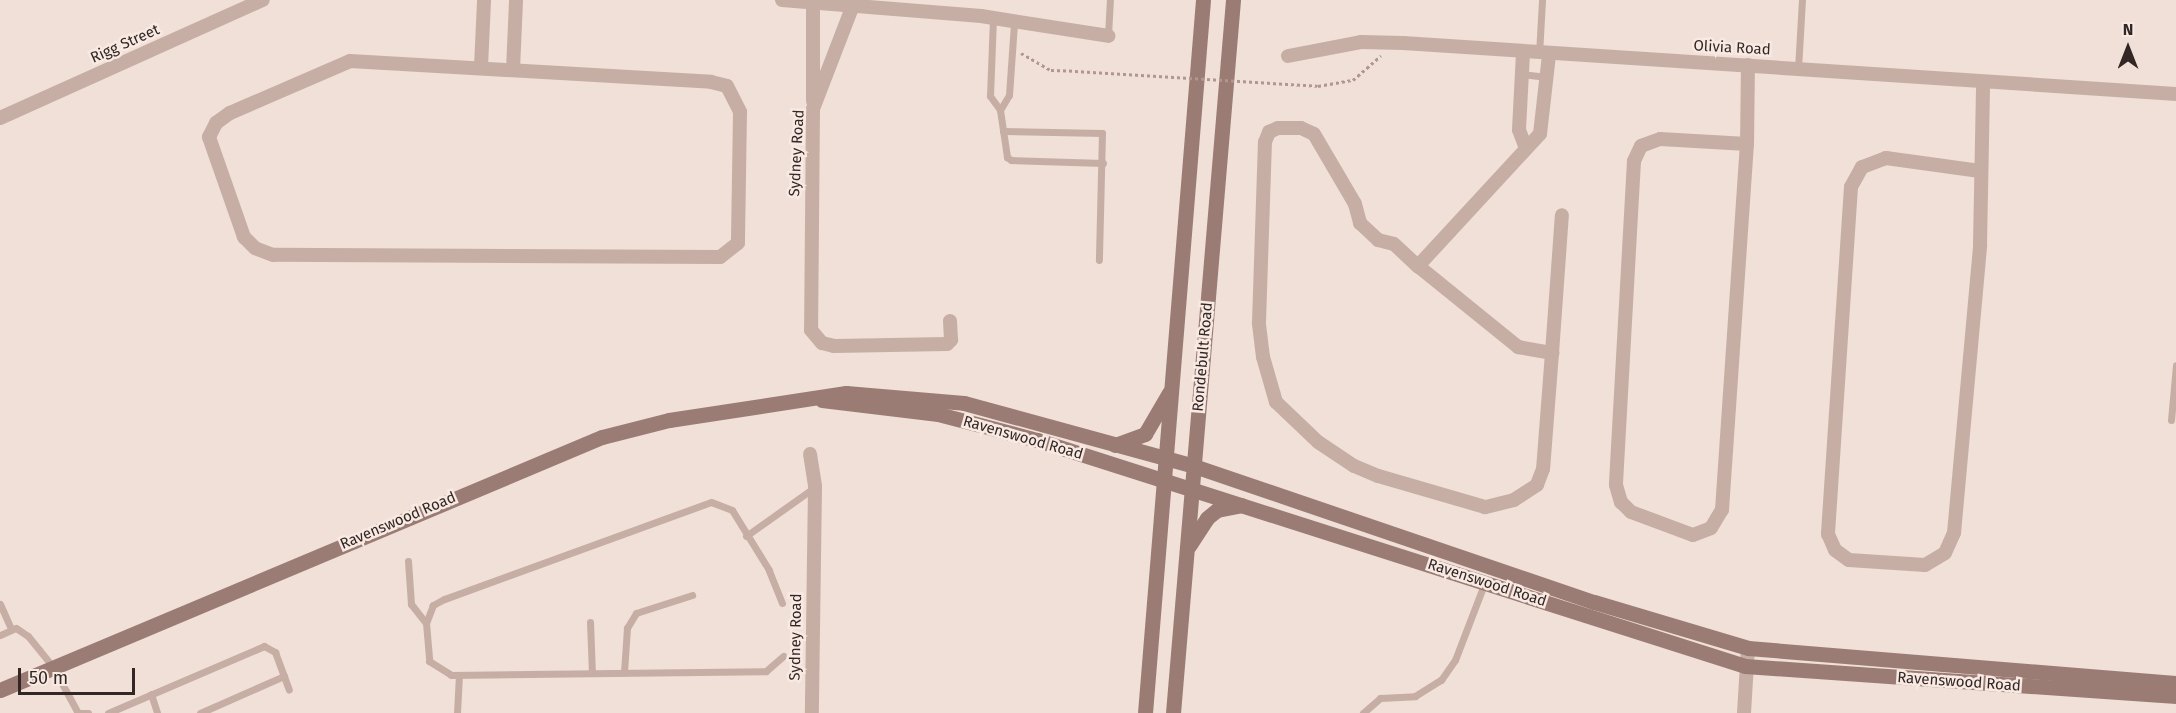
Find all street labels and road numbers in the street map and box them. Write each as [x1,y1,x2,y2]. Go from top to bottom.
street label: Rigg Street [88,21,162,67]
street label: Olivia Road [1693,37,1771,59]
street label: Sydney Road [786,109,808,197]
street label: Rondebult Road [1189,302,1217,412]
street label: Ravenswood Road [961,412,1085,464]
street label: Ravenswood Road [337,489,459,553]
street label: Ravenswood Road [1425,555,1549,611]
street label: Sydney Road [786,593,806,681]
street label: Ravenswood Road [1897,669,2021,695]

